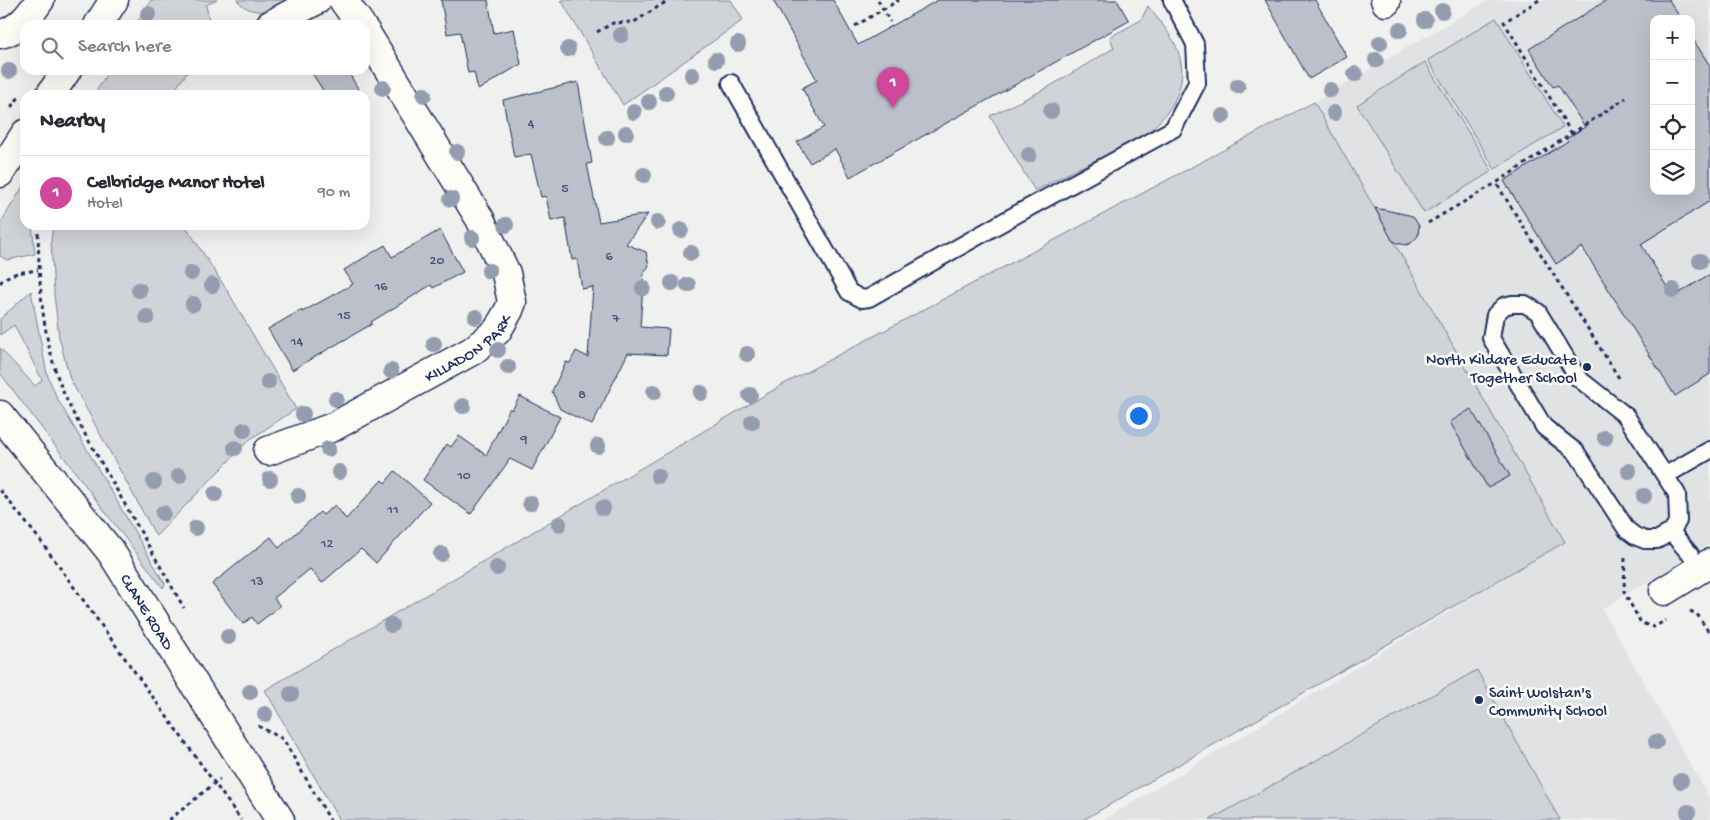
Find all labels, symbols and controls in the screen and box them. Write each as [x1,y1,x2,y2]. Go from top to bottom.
map controls [1650,15,1695,195]
button: + [1650,15,1695,60]
search box [20,20,370,75]
icon: search [38,34,66,62]
text: Search here [78,36,172,59]
button: − [1650,60,1695,105]
pin: 1 [877,67,909,108]
button: locate [1650,105,1695,150]
text: Nearby [40,110,105,135]
house number: 4 [528,116,535,133]
button: layers [1650,150,1695,195]
text: Celbridge Manor Hotel [87,172,265,195]
house number: 5 [561,181,569,198]
text: 1 [53,184,59,203]
text: 90 m [318,184,350,203]
text: Hotel [87,195,123,214]
house number: 6 [605,249,613,266]
house number: 20 [430,253,444,270]
house number: 16 [374,279,388,296]
house number: 15 [336,308,351,325]
street label: KILLADON PARK [422,310,518,388]
house number: 7 [611,311,620,328]
house number: 14 [290,334,304,351]
place label: North Kildare Educate Together School [1426,352,1578,389]
marker: North Kildare Educate Together School [1581,361,1593,373]
house number: 8 [578,387,586,404]
your location [1126,403,1152,429]
house number: 9 [519,432,528,449]
house number: 10 [456,468,471,485]
house number: 11 [386,502,399,519]
house number: 12 [320,536,333,553]
street label: CLANE ROAD [114,571,177,655]
house number: 13 [250,574,263,591]
place label: Saint Wolstan's Community School [1489,685,1607,722]
marker: Saint Wolstan's Community School [1473,694,1485,706]

